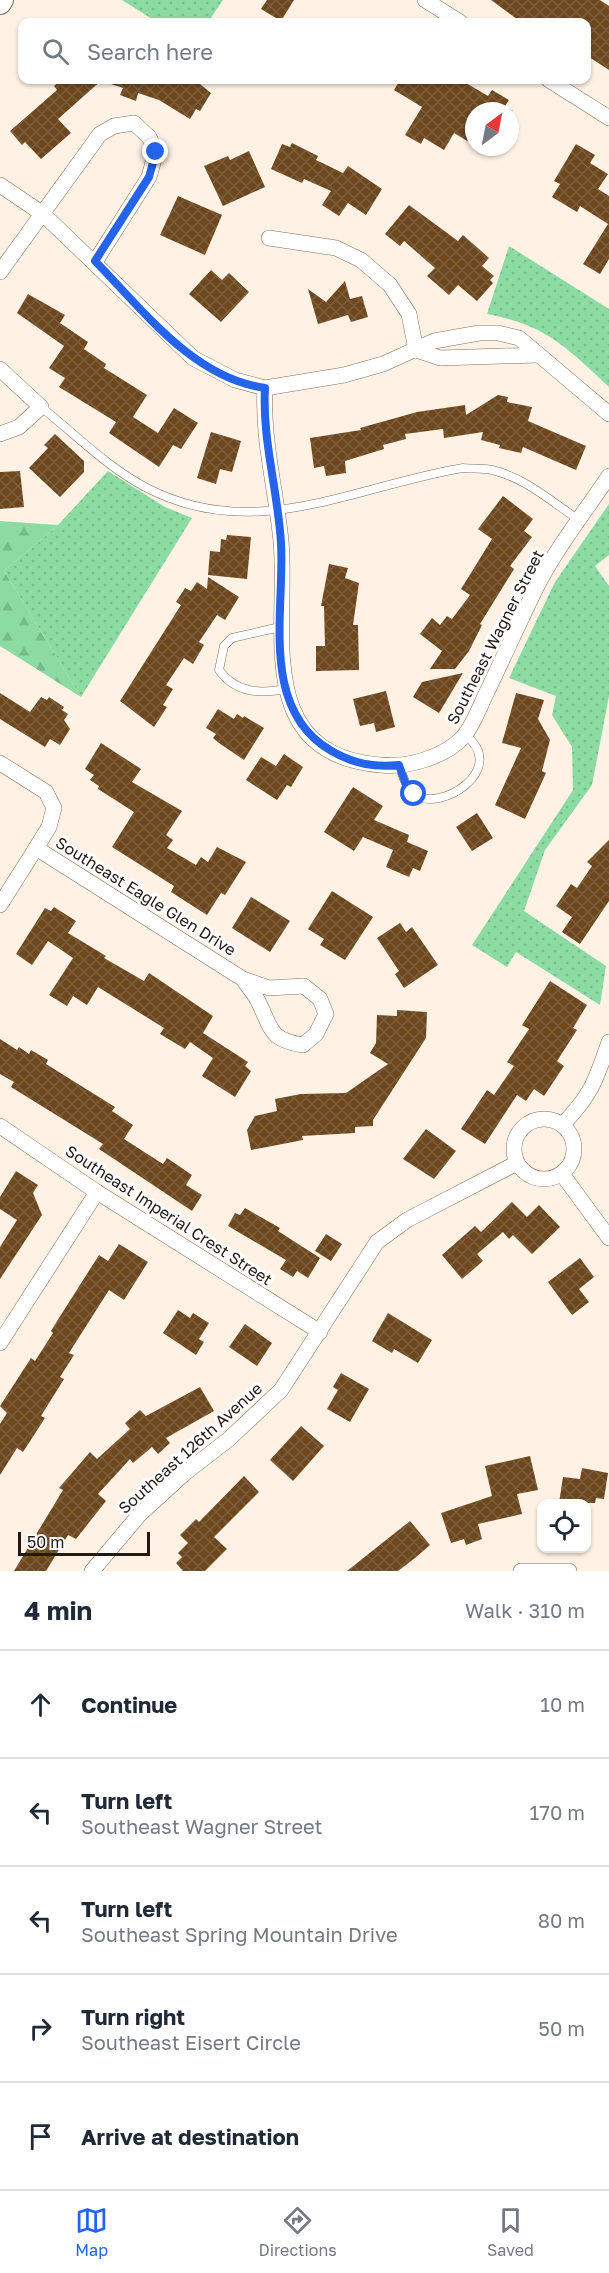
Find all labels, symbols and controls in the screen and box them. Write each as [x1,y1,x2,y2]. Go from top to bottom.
search box [18,18,591,84]
icon: search [39,35,72,68]
text: Search here [87,38,213,65]
north arrow [465,102,519,156]
route end [142,138,168,164]
street label: Southeast Wagner Street [442,546,548,728]
route start [400,780,426,806]
street label: Southeast Eagle Glen Drive [52,832,240,960]
street label: Southeast Imperial Crest Street [62,1141,276,1289]
street label: Southeast 126th Avenue [114,1378,266,1518]
map controls [537,1499,591,1553]
button: locate [537,1499,591,1553]
scale bar [18,1529,150,1556]
text: 50 m [27,1532,64,1552]
text: 4 min [24,1595,92,1626]
text: Walk · 310 m [465,1598,585,1622]
icon: ahead [24,1688,57,1721]
text: Continue [81,1691,177,1718]
text: 10 m [540,1692,585,1716]
text: Turn left [81,1787,172,1814]
icon: left [24,1796,57,1829]
text: 170 m [530,1800,585,1824]
text: Southeast Wagner Street [81,1814,323,1838]
text: Turn left [81,1895,172,1922]
icon: left [24,1904,57,1937]
text: 80 m [538,1908,585,1932]
text: Southeast Spring Mountain Drive [81,1922,397,1946]
text: Turn right [81,2003,185,2030]
icon: right [24,2012,57,2045]
text: 50 m [538,2016,585,2040]
text: Southeast Eisert Circle [81,2030,301,2054]
icon: arrive [24,2120,57,2153]
text: Arrive at destination [81,2123,299,2150]
tab: Map [75,2204,108,2260]
tab: Directions [259,2204,337,2260]
tab: Saved [487,2204,534,2260]

